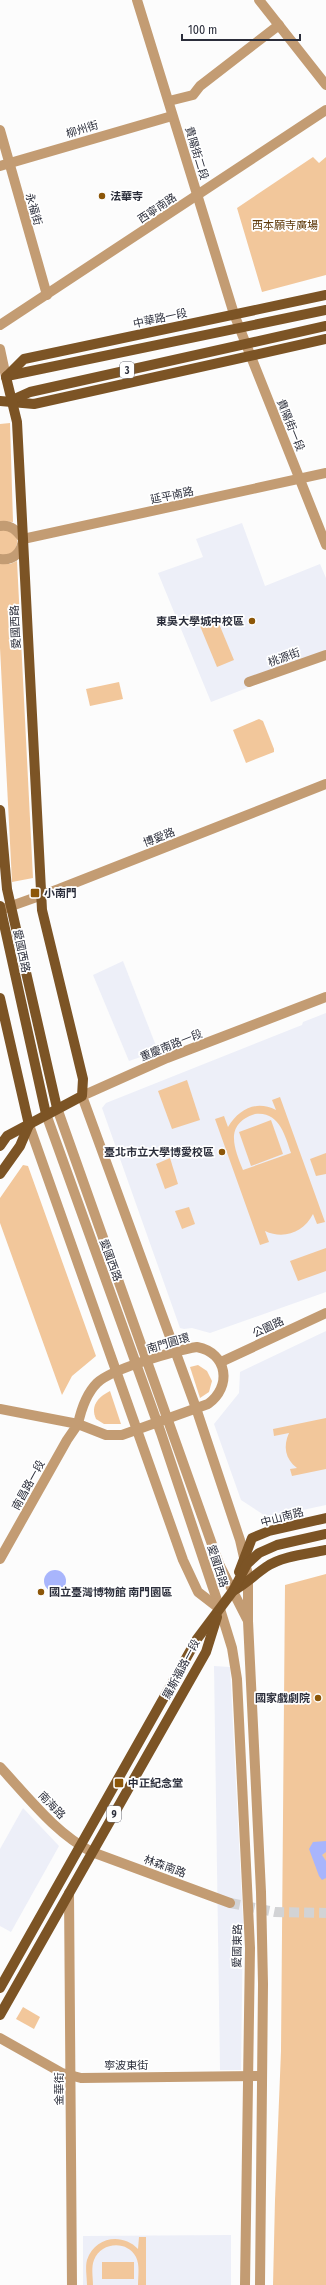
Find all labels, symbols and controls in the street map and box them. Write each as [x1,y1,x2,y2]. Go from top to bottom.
scale bar [182,16,300,42]
text: 100 m [188,23,217,37]
street label: 柳州街 [64,118,100,141]
street label: 貴陽街二段 [182,125,211,181]
place label: 法華寺 [110,190,143,203]
street label: 永福街 [23,191,44,227]
marker: 法華寺 [97,191,107,201]
street label: 西寧南路 [135,191,179,226]
park label: 西本願寺廣場 [252,219,318,232]
street label: 中華路一段 [132,306,188,331]
road number: 3 [120,362,134,378]
street label: 貴陽街一段 [274,397,307,453]
street label: 延平南路 [149,485,195,506]
street label: 愛國西路 [8,605,23,649]
place label: 東吳大學城中校區 [156,615,244,628]
marker: 東吳大學城中校區 [247,616,257,626]
street label: 桃源街 [266,646,302,669]
street label: 博愛路 [141,825,177,849]
marker: 小南門 [29,887,41,899]
place label: 小南門 [44,887,77,900]
street label: 愛國西路 [11,928,32,974]
street label: 重慶南路一段 [138,1027,204,1064]
place label: 臺北市立大學博愛校區 [104,1146,214,1159]
marker: 臺北市立大學博愛校區 [217,1147,227,1157]
street label: 愛國西路 [97,1237,124,1283]
street label: 公園路 [251,1315,286,1340]
street label: 南門圓環 [145,1331,191,1356]
street label: 南昌路一段 [9,1458,47,1512]
street label: 中山南路 [259,1506,305,1529]
street label: 愛國西路 [205,1543,231,1589]
place label: 國立臺灣博物館 南門園區 [49,1586,172,1599]
marker: 國立臺灣博物館 南門園區 [36,1587,46,1597]
street label: 羅斯福路一段 [160,1637,203,1701]
place label: 國家戲劇院 [255,1692,310,1705]
marker: 國家戲劇院 [313,1693,323,1703]
marker: 中正紀念堂 [113,1777,125,1789]
place label: 中正紀念堂 [128,1777,183,1790]
street label: 南海路 [36,1789,68,1822]
road number: 9 [107,1806,121,1822]
street label: 林森南路 [142,1853,188,1880]
street label: 愛國東路 [231,1924,244,1968]
street label: 寧波東街 [104,2059,148,2072]
street label: 金華街 [53,2073,66,2106]

